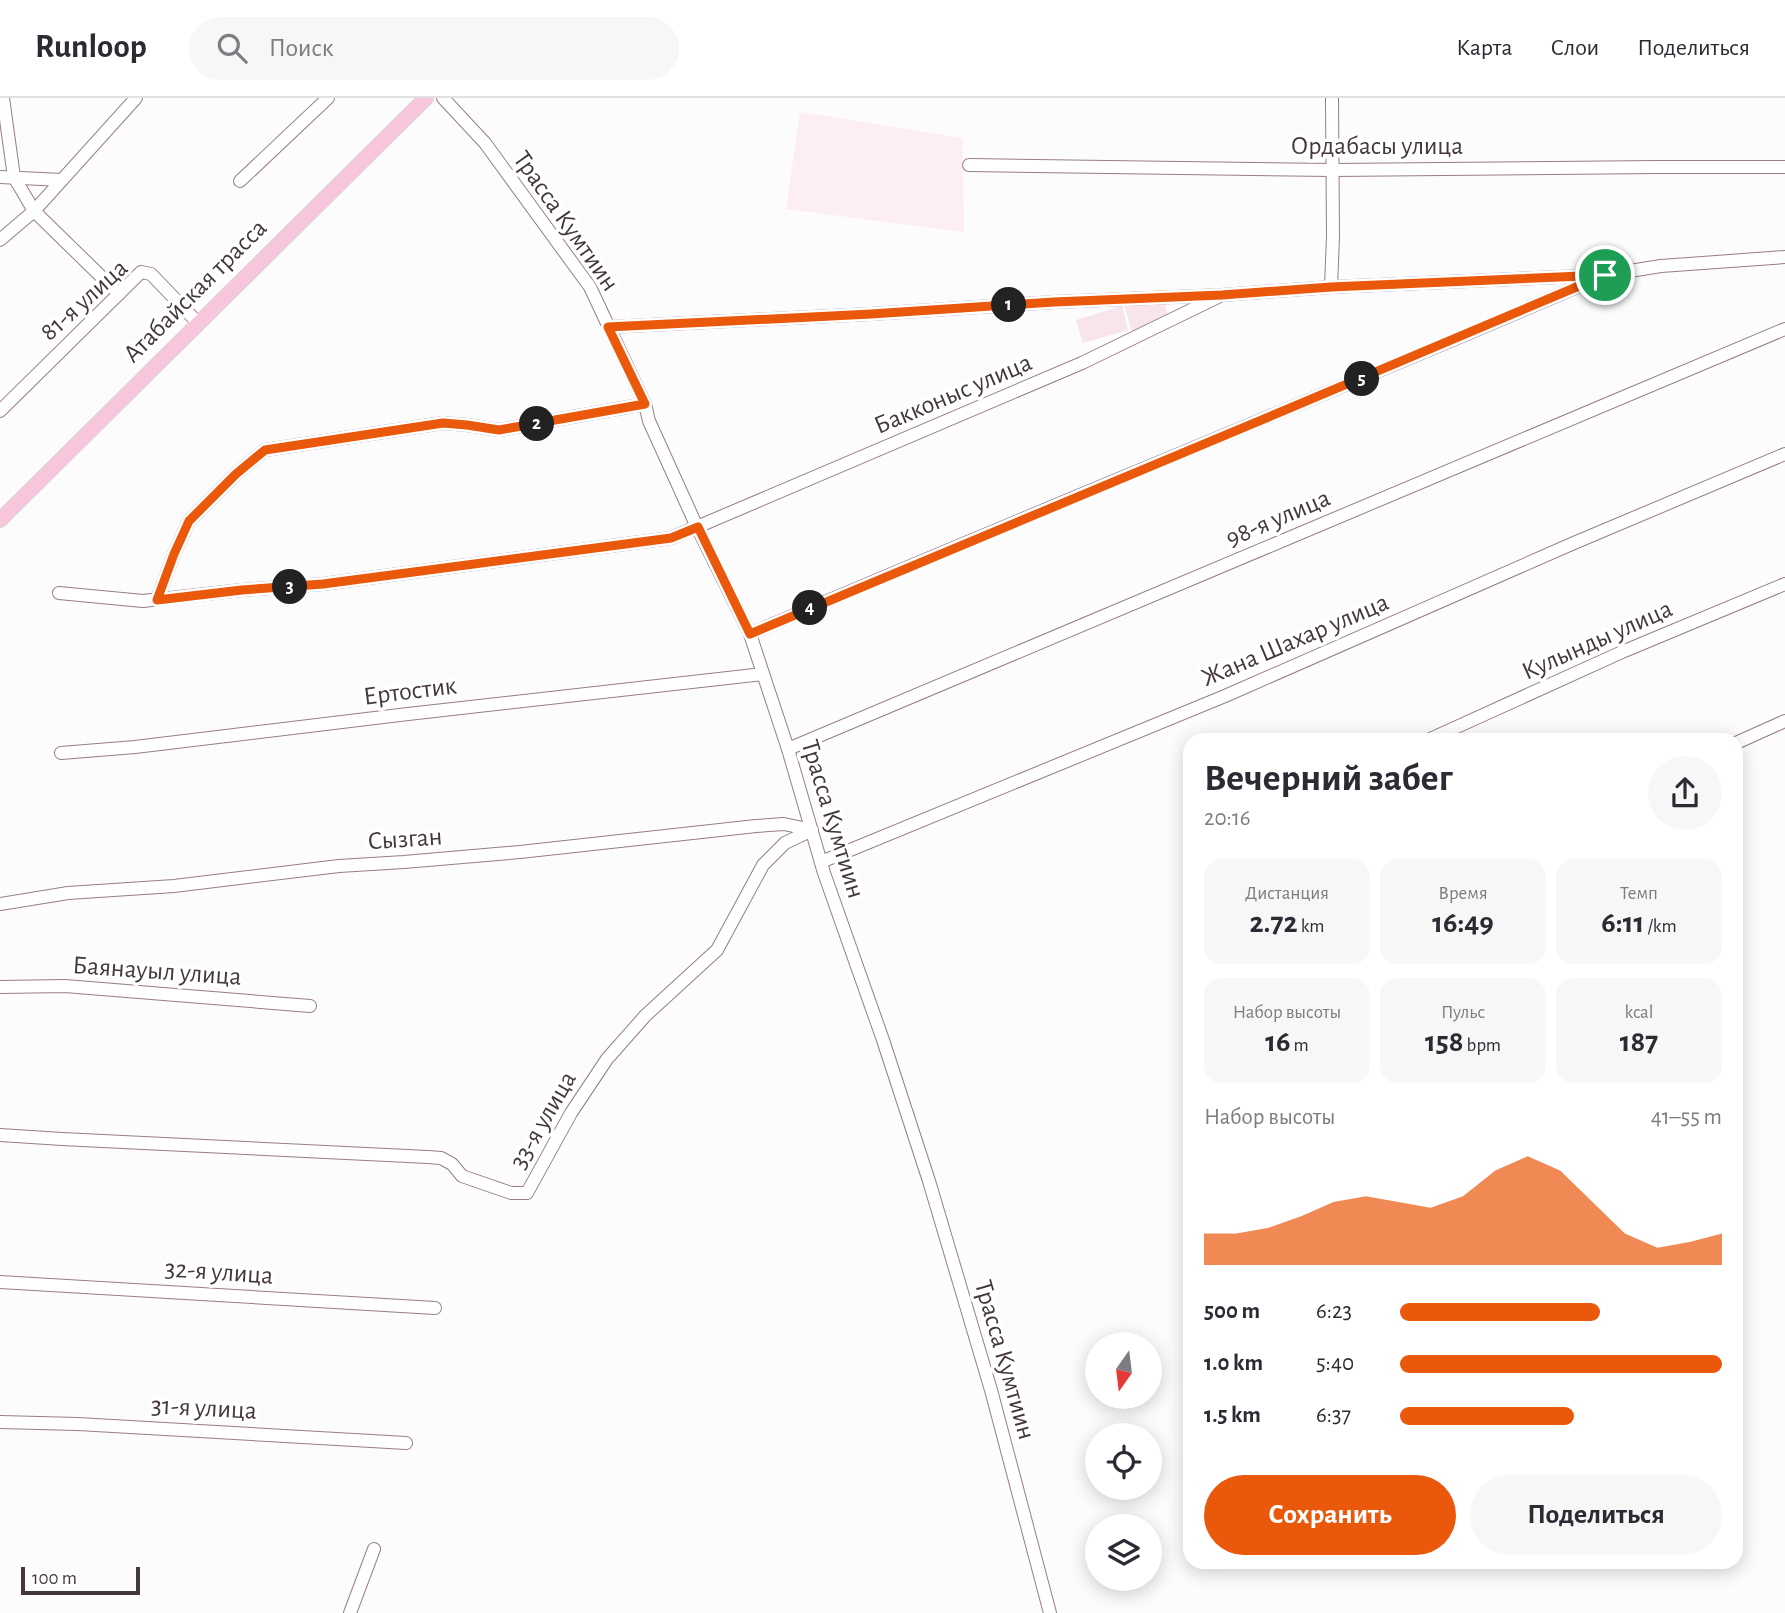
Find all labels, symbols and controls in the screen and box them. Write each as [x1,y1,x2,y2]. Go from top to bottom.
search box [189,17,679,80]
icon: search [213,29,251,67]
text: Runloop [35,31,147,64]
text: Поиск [269,35,334,61]
text: Карта [1456,36,1512,60]
text: Слои [1550,36,1599,60]
text: Поделиться [1637,36,1750,60]
street label: Ордабасы улица [1291,133,1463,159]
street label: Трасса Кумтиин [508,146,624,296]
street label: Атабайская трасса [118,214,272,368]
pin [1575,245,1635,305]
street label: 81-я улица [35,254,133,346]
icon: arrive [1586,256,1624,294]
pin: 1 [992,288,1026,322]
text: 1 [1005,295,1012,314]
street label: Бакконыс улица [870,349,1036,439]
pin: 5 [1344,362,1380,396]
text: 5 [1357,369,1366,388]
pin: 2 [520,406,554,442]
text: 2 [532,414,541,433]
street label: 98-я улица [1222,484,1334,552]
pin: 3 [272,570,308,604]
text: 3 [285,577,294,596]
street label: Жана Шахар улица [1198,589,1393,691]
pin: 4 [792,590,828,626]
street label: Кулынды улица [1518,595,1676,685]
text: 4 [805,598,814,617]
street label: Ертостик [362,672,458,710]
street label: Трасса Кумтиин [797,737,869,901]
button: share [1648,756,1722,830]
text: Вечерний забег [1204,760,1453,798]
text: 20:16 [1204,807,1251,830]
street label: Сызган [367,823,443,855]
text: Дистанция [1245,884,1329,903]
text: Время [1438,884,1488,903]
text: Темп [1620,884,1658,903]
text: 2.72 [1249,908,1298,938]
text: 16:49 [1432,908,1494,938]
text: 6:11 [1601,908,1644,938]
text: km [1298,917,1325,936]
text: /km [1644,917,1677,936]
street label: Баянауыл улица [72,952,242,990]
text: Набор высоты [1233,1003,1341,1022]
text: Пульс [1441,1003,1485,1022]
text: kcal [1625,1003,1653,1022]
text: 16 [1265,1027,1290,1057]
text: 158 [1425,1027,1463,1057]
text: 187 [1620,1027,1658,1057]
text: m [1290,1036,1309,1055]
text: bpm [1463,1036,1501,1055]
street label: 33-я улица [505,1067,581,1173]
text: Набор высоты [1204,1106,1336,1129]
text: 41–55 m [1651,1106,1722,1129]
street label: 32-я улица [164,1255,274,1289]
street label: Трасса Кумтиин [970,1278,1040,1442]
text: 500 m [1204,1300,1260,1323]
text: 6:23 [1316,1300,1352,1323]
north arrow [1085,1332,1162,1409]
map controls [1085,1332,1162,1591]
text: 1.0 km [1204,1352,1263,1375]
text: 5:40 [1316,1352,1354,1375]
street label: 31-я улица [151,1392,258,1424]
text: 1.5 km [1204,1404,1261,1427]
text: 6:37 [1316,1404,1351,1427]
button: locate [1085,1423,1162,1500]
button: Сохранить [1204,1475,1456,1555]
button: Поделиться [1470,1475,1722,1555]
button: layers [1085,1514,1162,1591]
scale bar [21,1564,140,1596]
text: 100 m [32,1569,77,1588]

